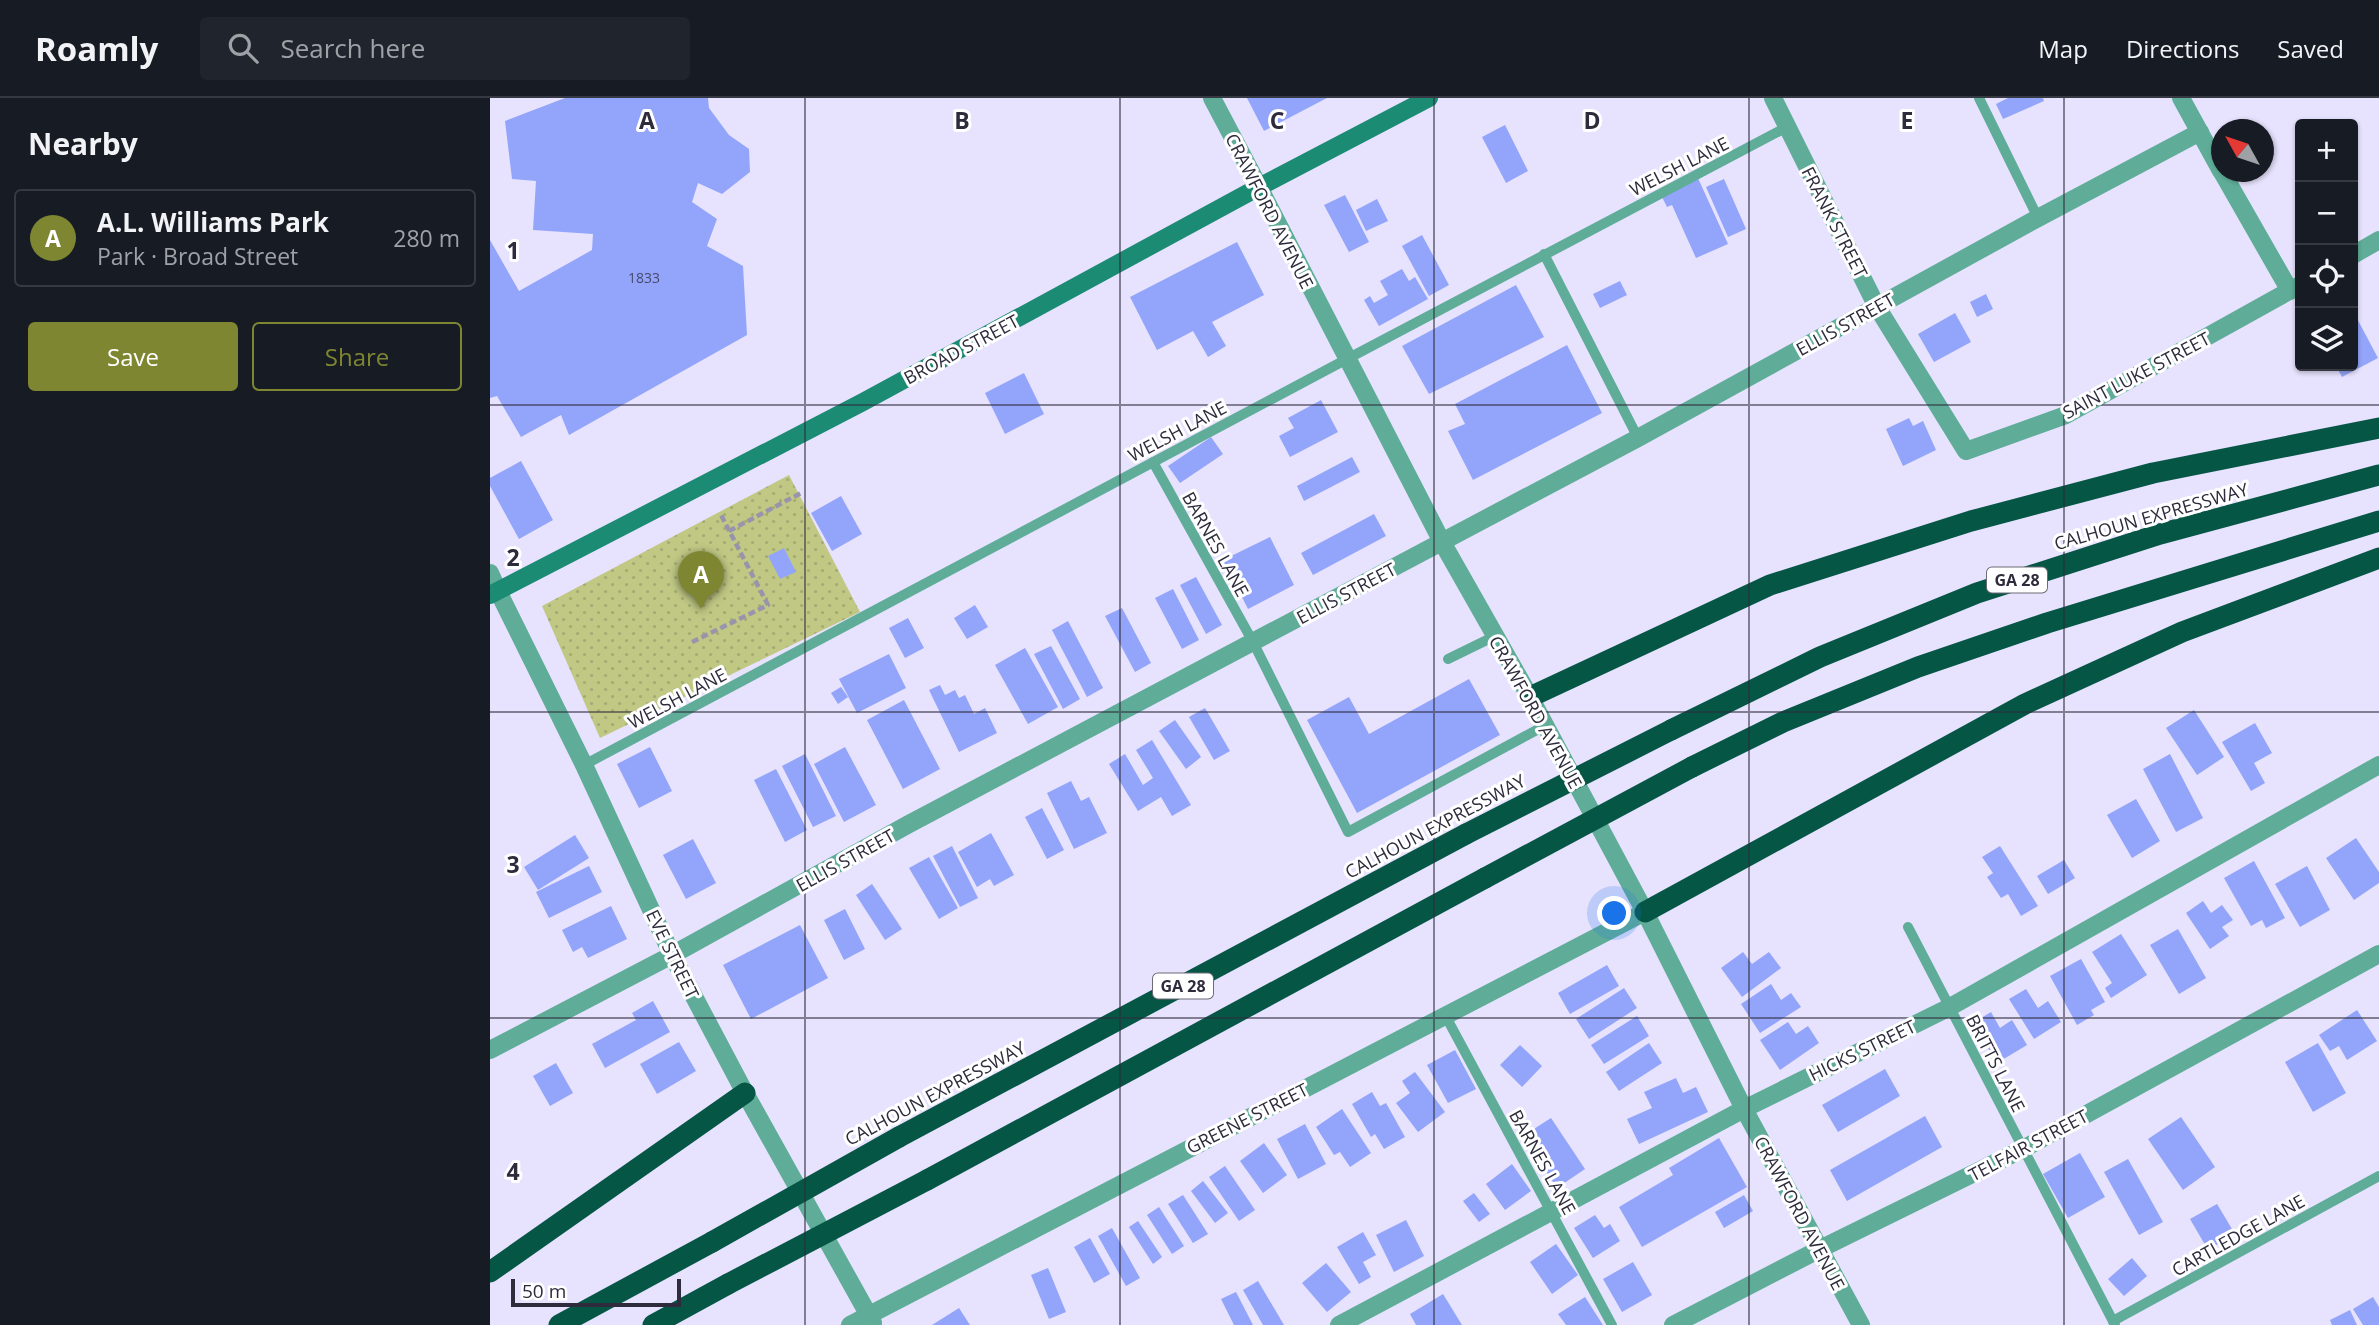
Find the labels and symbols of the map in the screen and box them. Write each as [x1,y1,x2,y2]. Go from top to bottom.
text: A [639,104,655,136]
text: B [954,104,970,136]
text: C [1270,104,1284,136]
text: D [1583,104,1601,136]
text: E [1901,104,1913,136]
north arrow [2211,119,2274,182]
street label: CRAWFORD AVENUE [1220,129,1320,293]
street label: WELSH LANE [1625,131,1733,201]
street label: FRANK STREET [1797,162,1873,282]
text: 1 [506,234,520,266]
house number: 1833 [628,268,660,287]
street label: ELLIS STREET [1791,287,1899,361]
street label: BROAD STREET [899,309,1023,389]
street label: SAINT LUKE STREET [2058,326,2214,424]
street label: WELSH LANE [1124,395,1230,467]
street label: CALHOUN EXPRESSWAY [2051,477,2252,555]
street label: BARNES LANE [1177,487,1255,601]
text: 2 [506,541,520,573]
pin: A [678,551,724,609]
street label: ELLIS STREET [1292,557,1400,629]
road number: GA 28 [1987,568,2047,593]
street label: CRAWFORD AVENUE [1484,631,1588,793]
street label: WELSH LANE [624,662,730,734]
street label: CALHOUN EXPRESSWAY [1341,768,1530,884]
street label: ELLIS STREET [791,823,899,897]
text: 3 [506,848,520,880]
your location [1597,896,1631,930]
street label: EVE STREET [641,905,705,1003]
road number: GA 28 [1153,974,1213,998]
street label: BRITTS LANE [1961,1010,2031,1116]
street label: HICKS STREET [1805,1014,1919,1086]
street label: CALHOUN EXPRESSWAY [841,1035,1030,1151]
street label: GREENE STREET [1182,1077,1312,1159]
street label: TELFAIR STREET [1964,1103,2092,1186]
street label: BARNES LANE [1504,1105,1582,1219]
street label: CRAWFORD AVENUE [1749,1132,1851,1294]
text: 4 [506,1155,520,1187]
street label: CARTLEDGE LANE [2167,1189,2309,1281]
scale bar [511,1276,681,1308]

